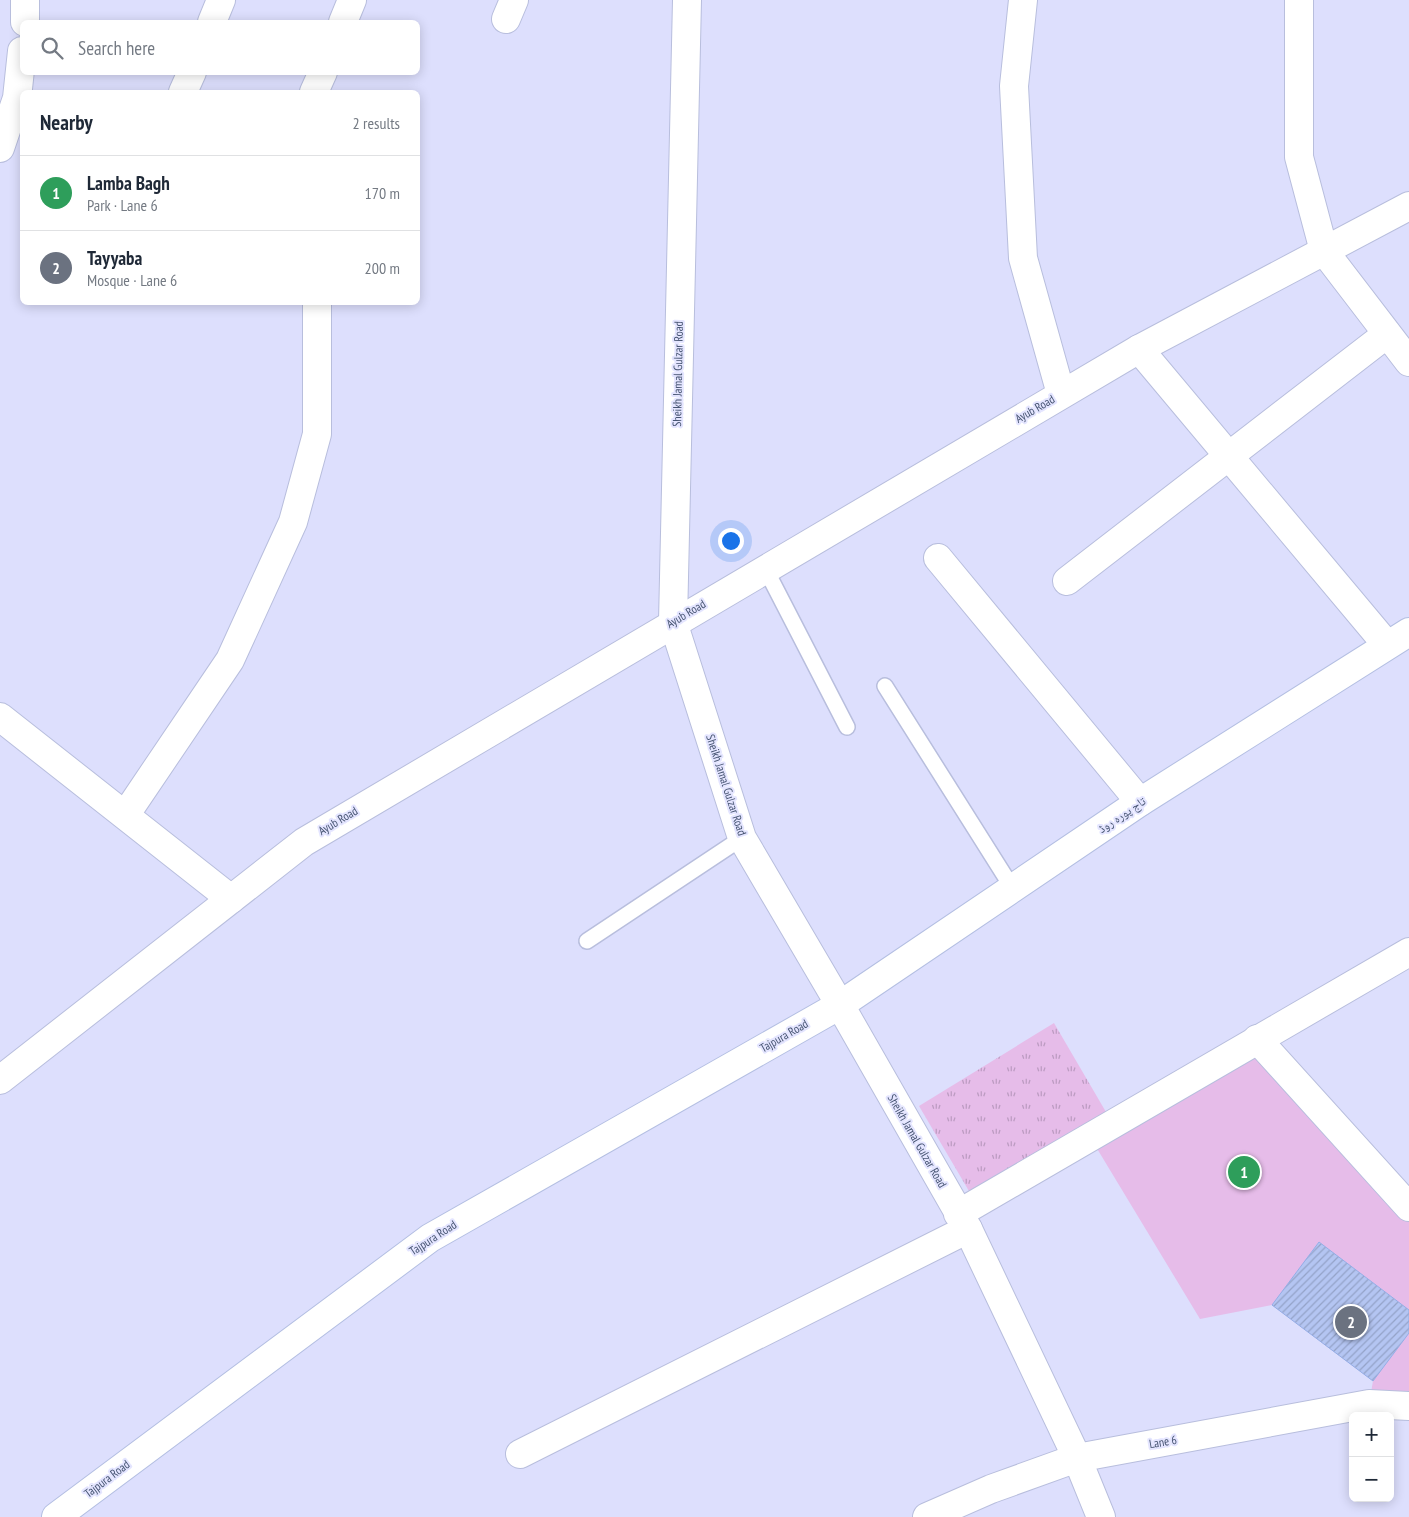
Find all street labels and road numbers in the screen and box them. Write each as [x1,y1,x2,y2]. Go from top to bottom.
street label: Sheikh Jamal Gulzar Road [669,321,686,427]
street label: Ayub Road [1012,391,1057,426]
street label: Ayub Road [663,596,708,631]
street label: Sheikh Jamal Gulzar Road [703,732,750,837]
street label: تاج پورہ روڈ [1095,793,1149,836]
street label: Ayub Road [315,803,360,838]
street label: Tajpura Road [757,1016,811,1055]
street label: Sheikh Jamal Gulzar Road [885,1091,950,1190]
street label: Tajpura Road [406,1217,459,1258]
street label: Lane 6 [1148,1432,1178,1451]
street label: Tajpura Road [81,1457,132,1501]

